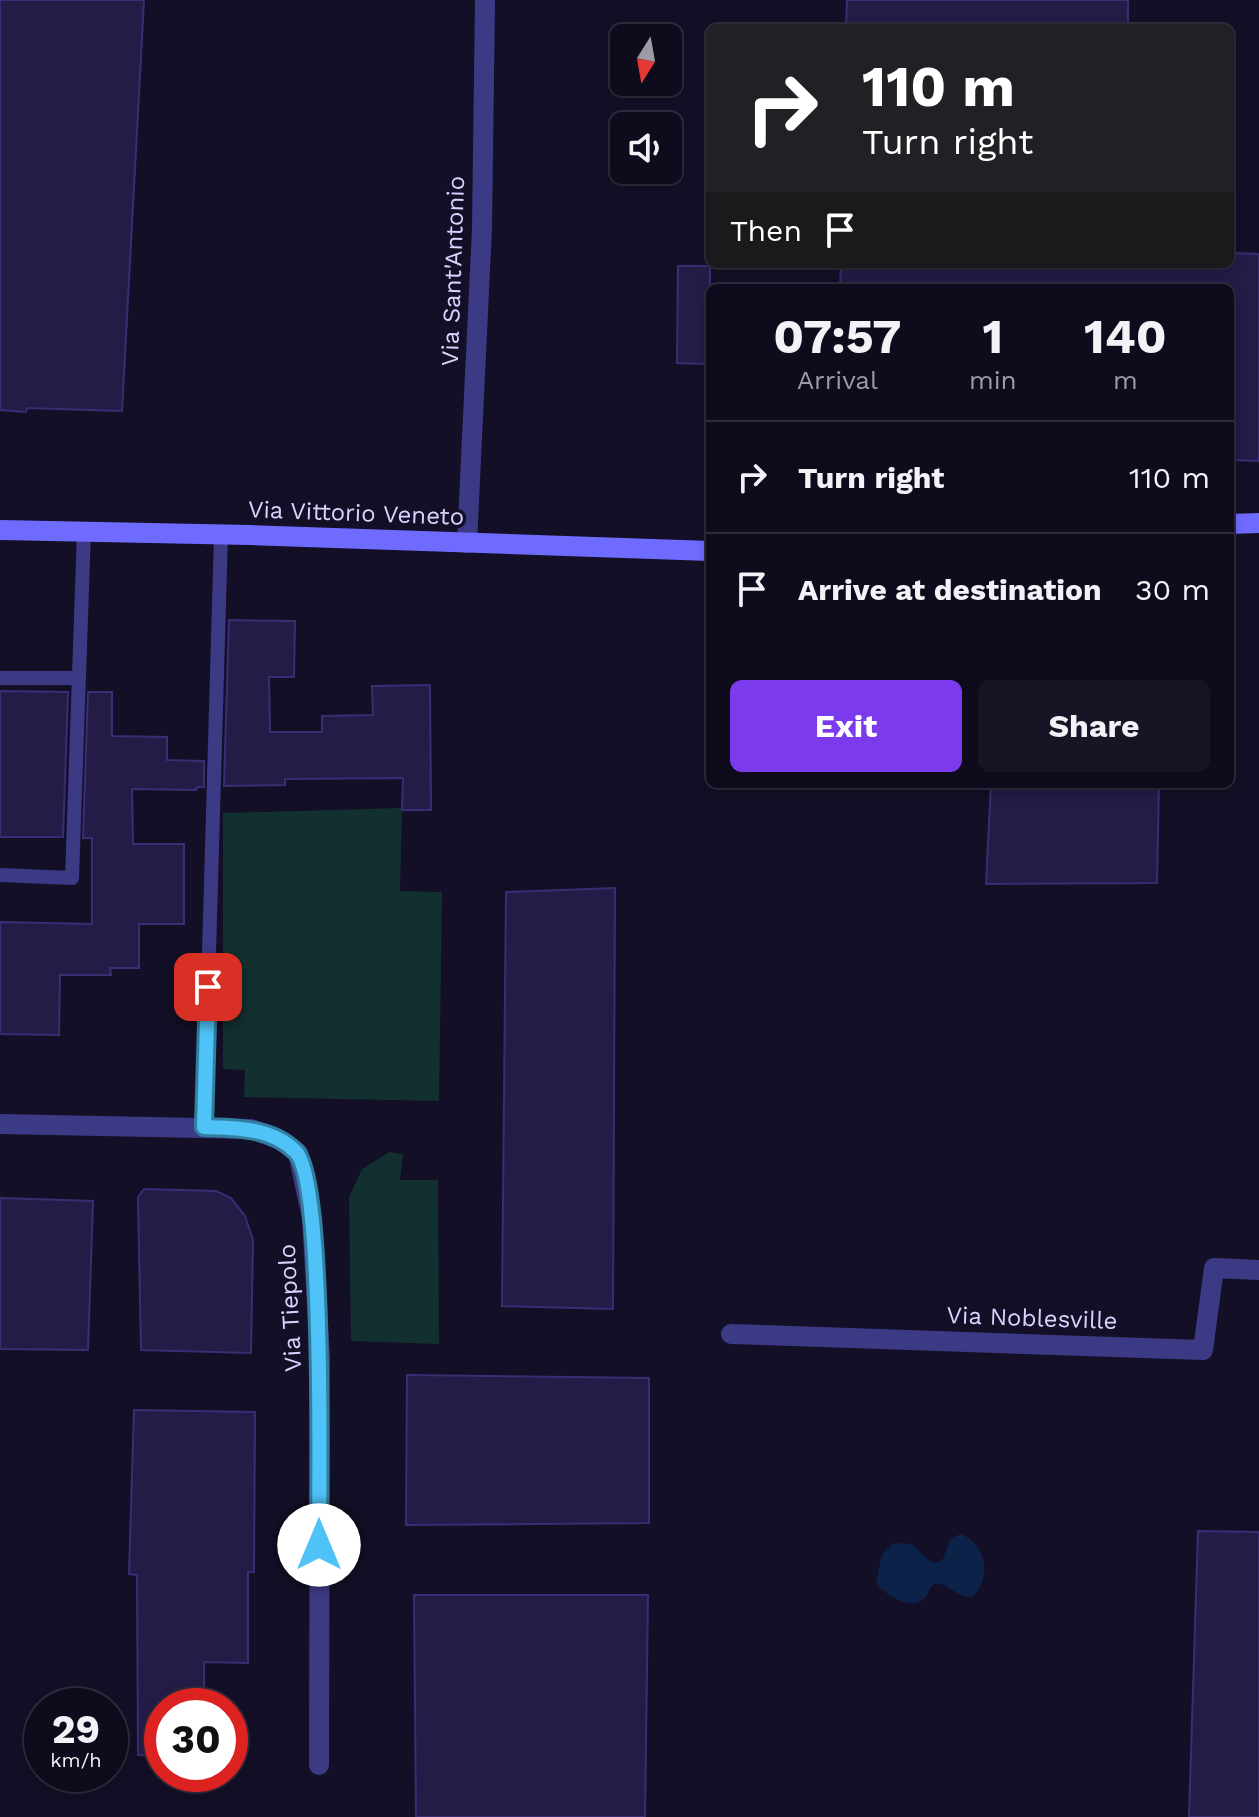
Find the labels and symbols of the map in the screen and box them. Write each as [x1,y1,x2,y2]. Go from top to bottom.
north arrow [610,24,682,96]
street label: Via Sant'Antonio [436,175,470,367]
street label: Via Vittorio Veneto [247,495,465,531]
pin [174,953,242,1021]
street label: Via Tiepolo [273,1243,307,1373]
street label: Via Noblesville [946,1301,1118,1335]
position arrow [277,1503,361,1587]
speed limit sign: 30 [144,1688,248,1792]

